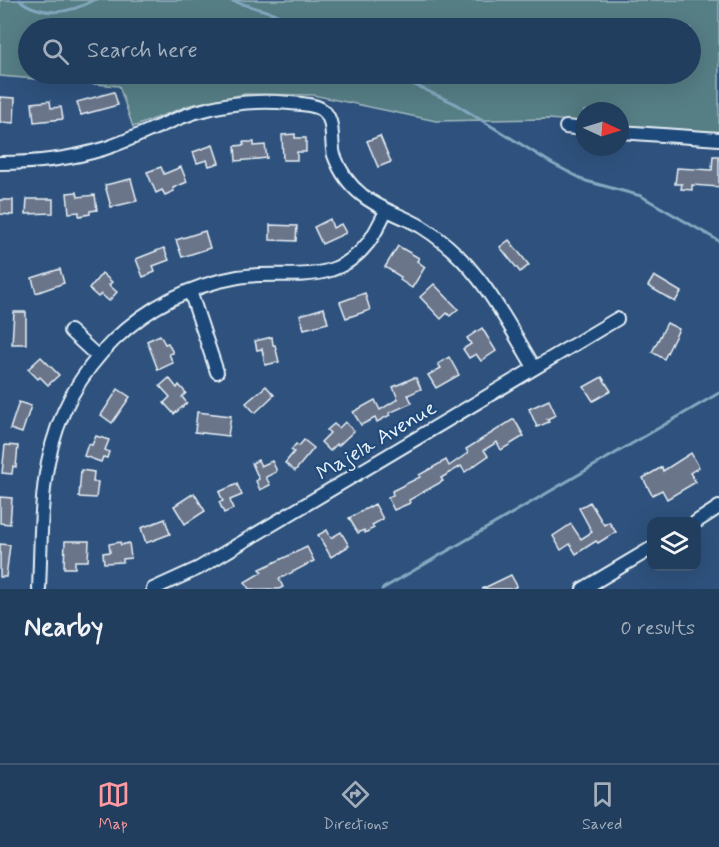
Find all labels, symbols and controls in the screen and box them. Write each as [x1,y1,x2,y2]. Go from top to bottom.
search box [18,18,701,84]
icon: search [39,35,72,68]
text: Search here [87,37,198,65]
north arrow [575,102,629,156]
street label: Majela Avenue [311,394,442,488]
map controls [647,517,701,571]
button: layers [647,517,701,571]
text: Nearby [24,611,103,645]
text: 0 results [621,615,695,642]
tab: Map [97,778,130,835]
tab: Directions [323,778,389,835]
tab: Saved [582,778,622,835]

